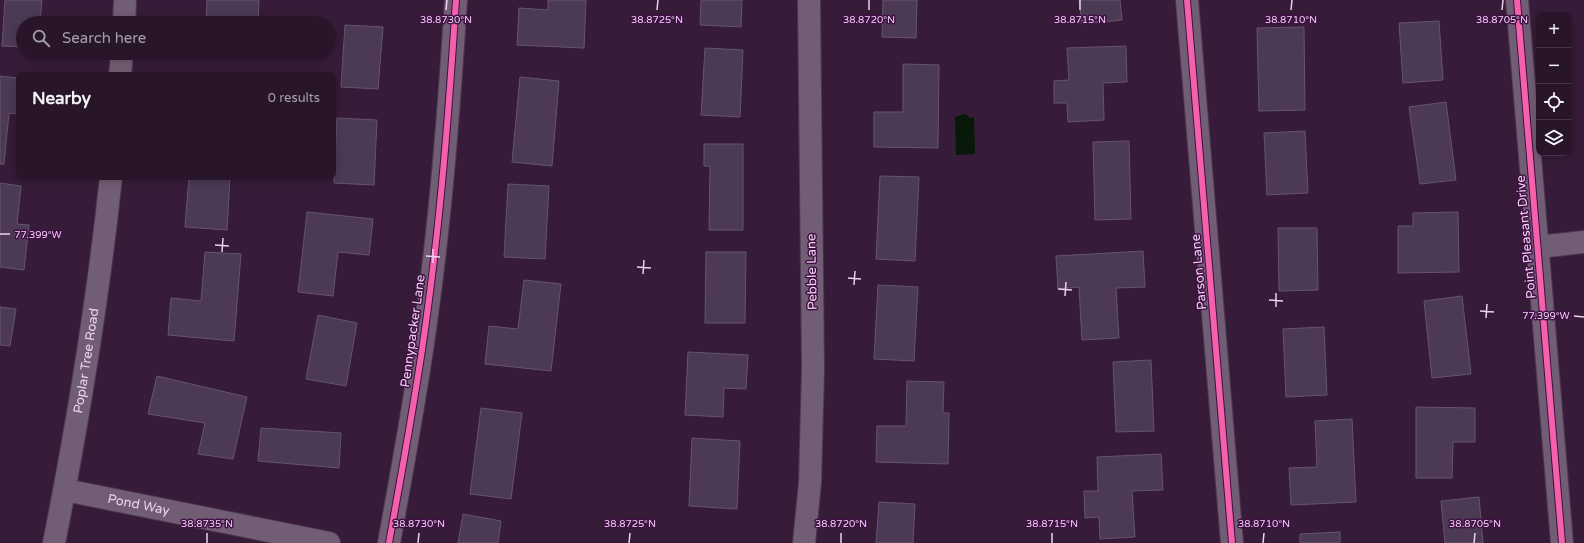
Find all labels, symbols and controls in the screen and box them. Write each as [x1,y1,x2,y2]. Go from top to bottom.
map controls [1536,12,1572,156]
button: + [1536,12,1572,48]
text: 38.8730°N [420,14,472,26]
text: 38.8725°N [631,14,683,26]
text: 38.8720°N [843,14,895,26]
text: 38.8715°N [1054,14,1106,26]
text: 38.8710°N [1265,14,1317,26]
text: 38.8705°N [1476,14,1528,26]
search box [16,16,336,60]
icon: search [30,27,52,49]
text: Search here [62,29,146,47]
button: − [1536,48,1572,84]
button: locate [1536,84,1572,120]
text: Nearby [32,88,91,109]
text: 0 results [268,90,320,106]
button: layers [1536,120,1572,156]
street label: Point Pleasant Drive [1513,175,1539,299]
text: 77.399°W [14,229,62,241]
street label: Parson Lane [1188,233,1210,311]
street label: Pebble Lane [803,234,821,310]
street label: Pennypacker Lane [397,274,429,388]
street label: Poplar Tree Road [70,307,102,415]
text: 77.399°W [1522,310,1570,322]
street label: Pond Way [106,491,171,519]
text: 38.8735°N [181,518,233,530]
text: 38.8730°N [393,518,445,530]
text: 38.8725°N [604,518,656,530]
text: 38.8720°N [815,518,867,530]
text: 38.8715°N [1026,518,1078,530]
text: 38.8710°N [1238,518,1290,530]
text: 38.8705°N [1449,518,1501,530]

